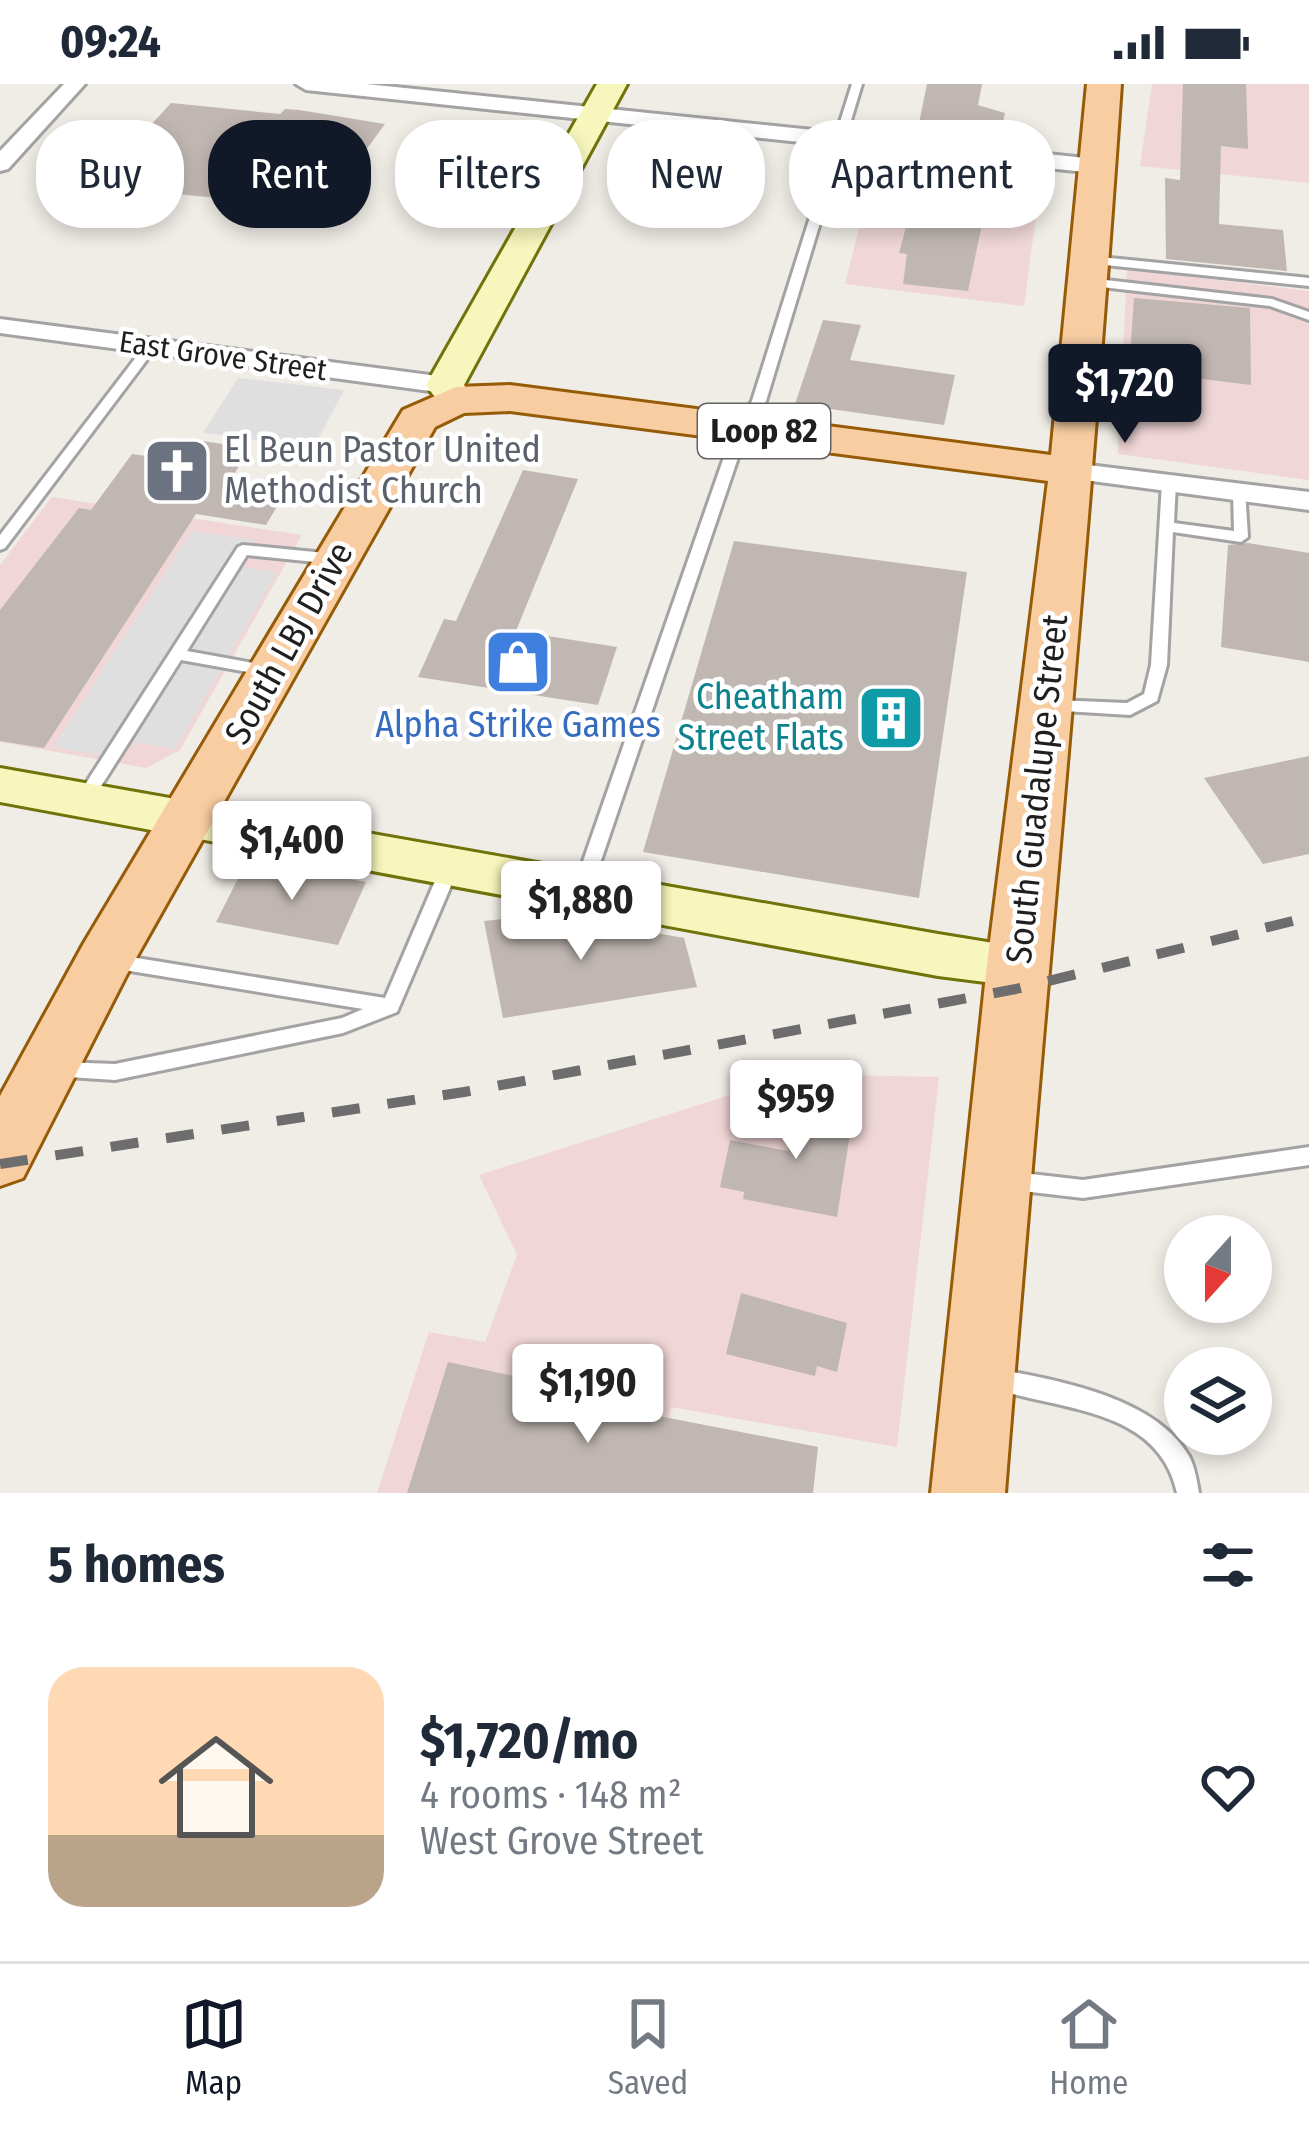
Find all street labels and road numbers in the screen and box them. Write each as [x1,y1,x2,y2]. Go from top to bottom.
street label: East Grove Street [117,324,329,388]
road number: Loop 82 [698,404,830,458]
street label: South LBJ Drive [215,534,363,752]
street label: South Guadalupe Street [997,612,1077,966]

